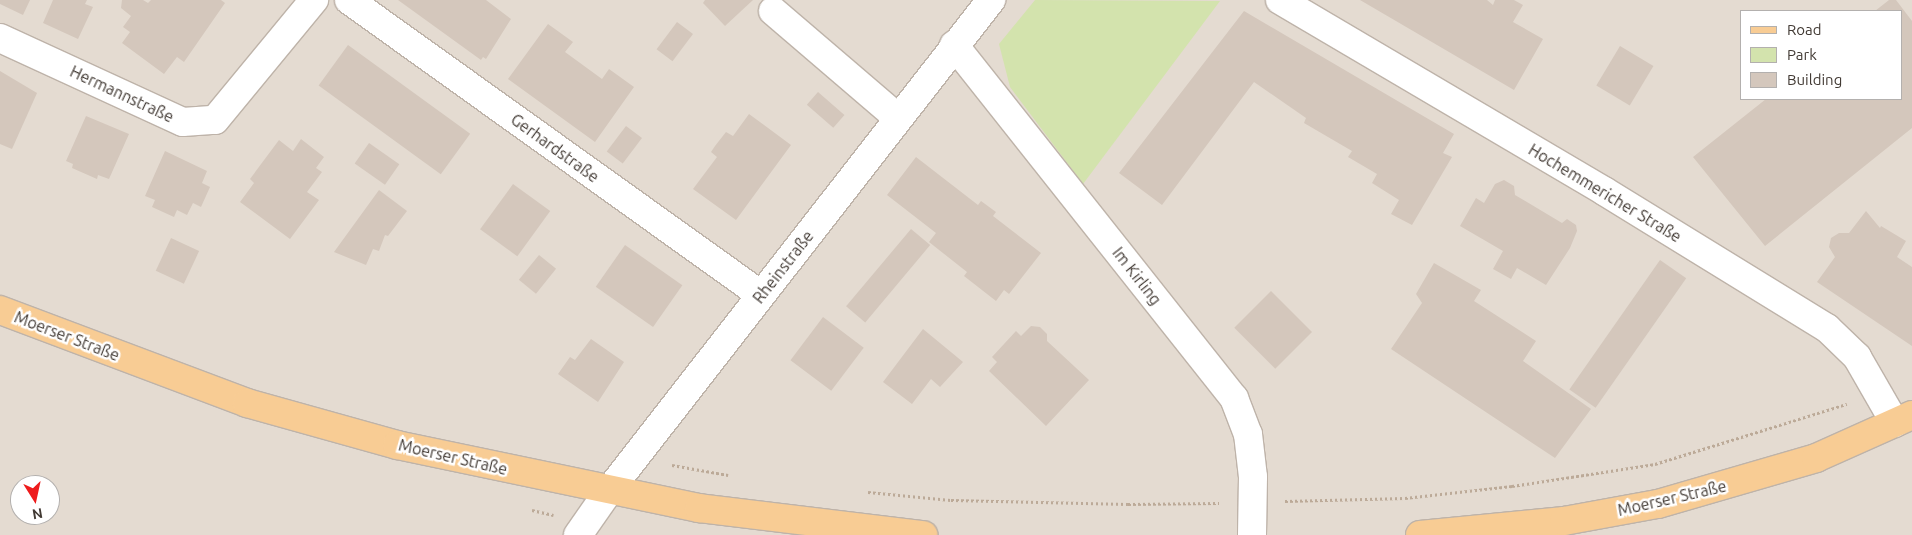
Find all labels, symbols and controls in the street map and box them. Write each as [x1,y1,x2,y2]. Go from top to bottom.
legend [1740,10,1902,100]
text: Road [1787,21,1822,38]
text: Park [1787,46,1817,63]
street label: Hermannstraße [67,62,177,126]
text: Building [1787,71,1842,88]
street label: Gerhardstraße [507,110,603,186]
street label: Hochemmericher Straße [1525,140,1685,246]
street label: Rheinstraße [749,227,817,307]
street label: Im Kirling [1109,243,1165,309]
street label: Moerser Straße [12,307,122,365]
street label: Moerser Straße [397,435,509,479]
north arrow [10,475,60,525]
street label: Moerser Straße [1616,476,1728,520]
text: N [31,505,44,523]

